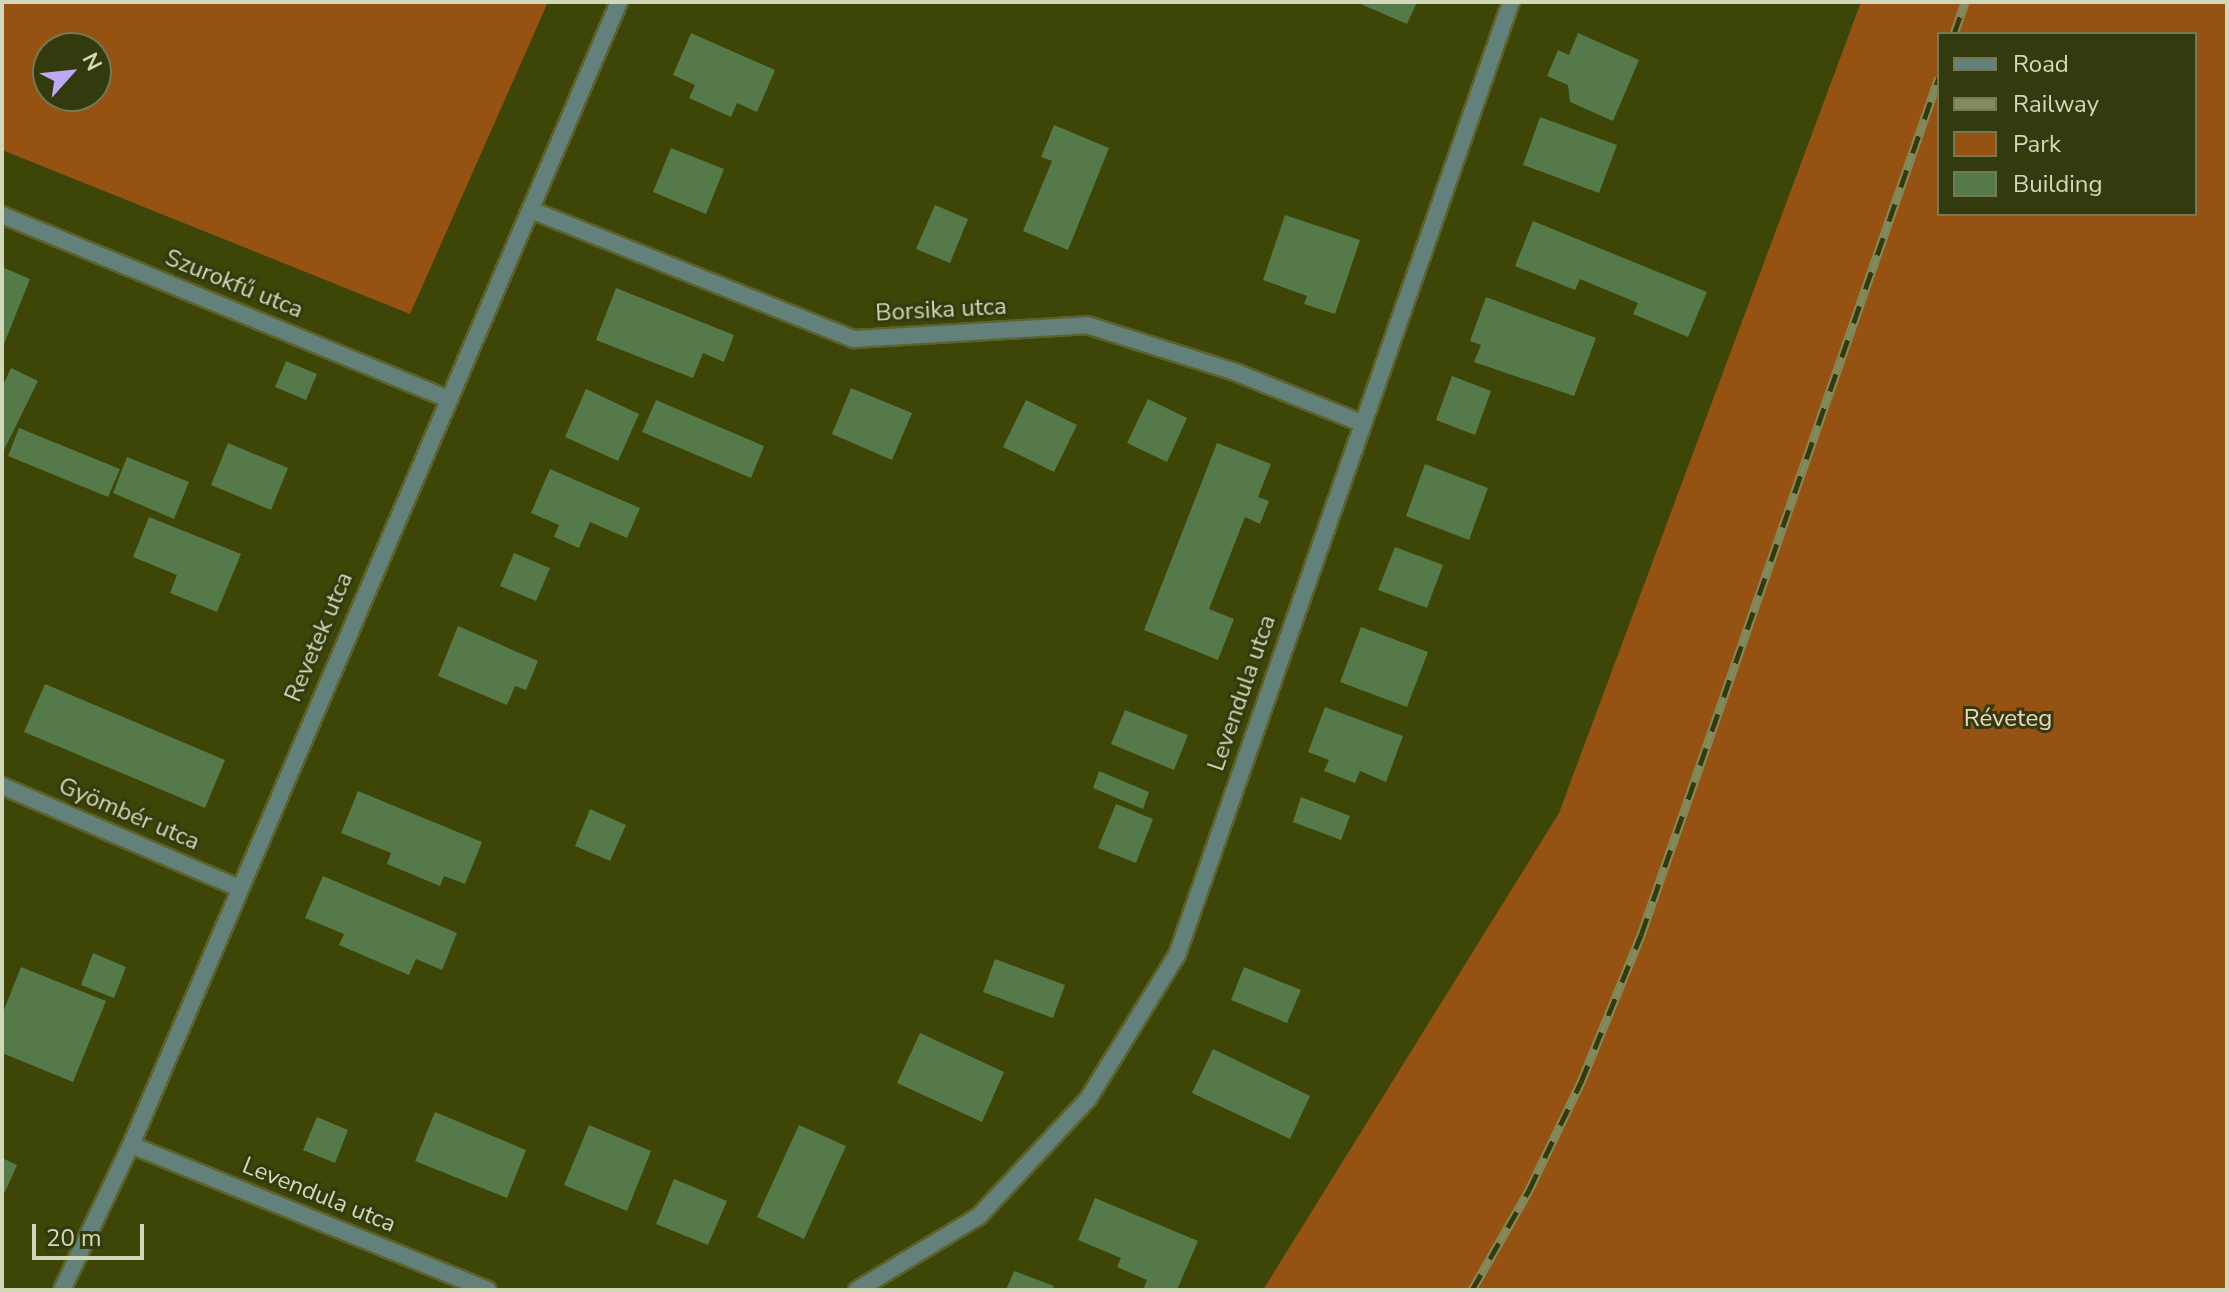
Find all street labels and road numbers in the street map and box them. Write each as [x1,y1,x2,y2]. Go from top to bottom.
street label: Szurokfű utca [161,243,307,325]
street label: Borsika utca [875,292,1007,328]
street label: Revetek utca [279,568,359,706]
street label: Levendula utca [1202,611,1282,775]
street label: Gyömbér utca [54,771,204,857]
street label: Levendula utca [238,1151,400,1239]

